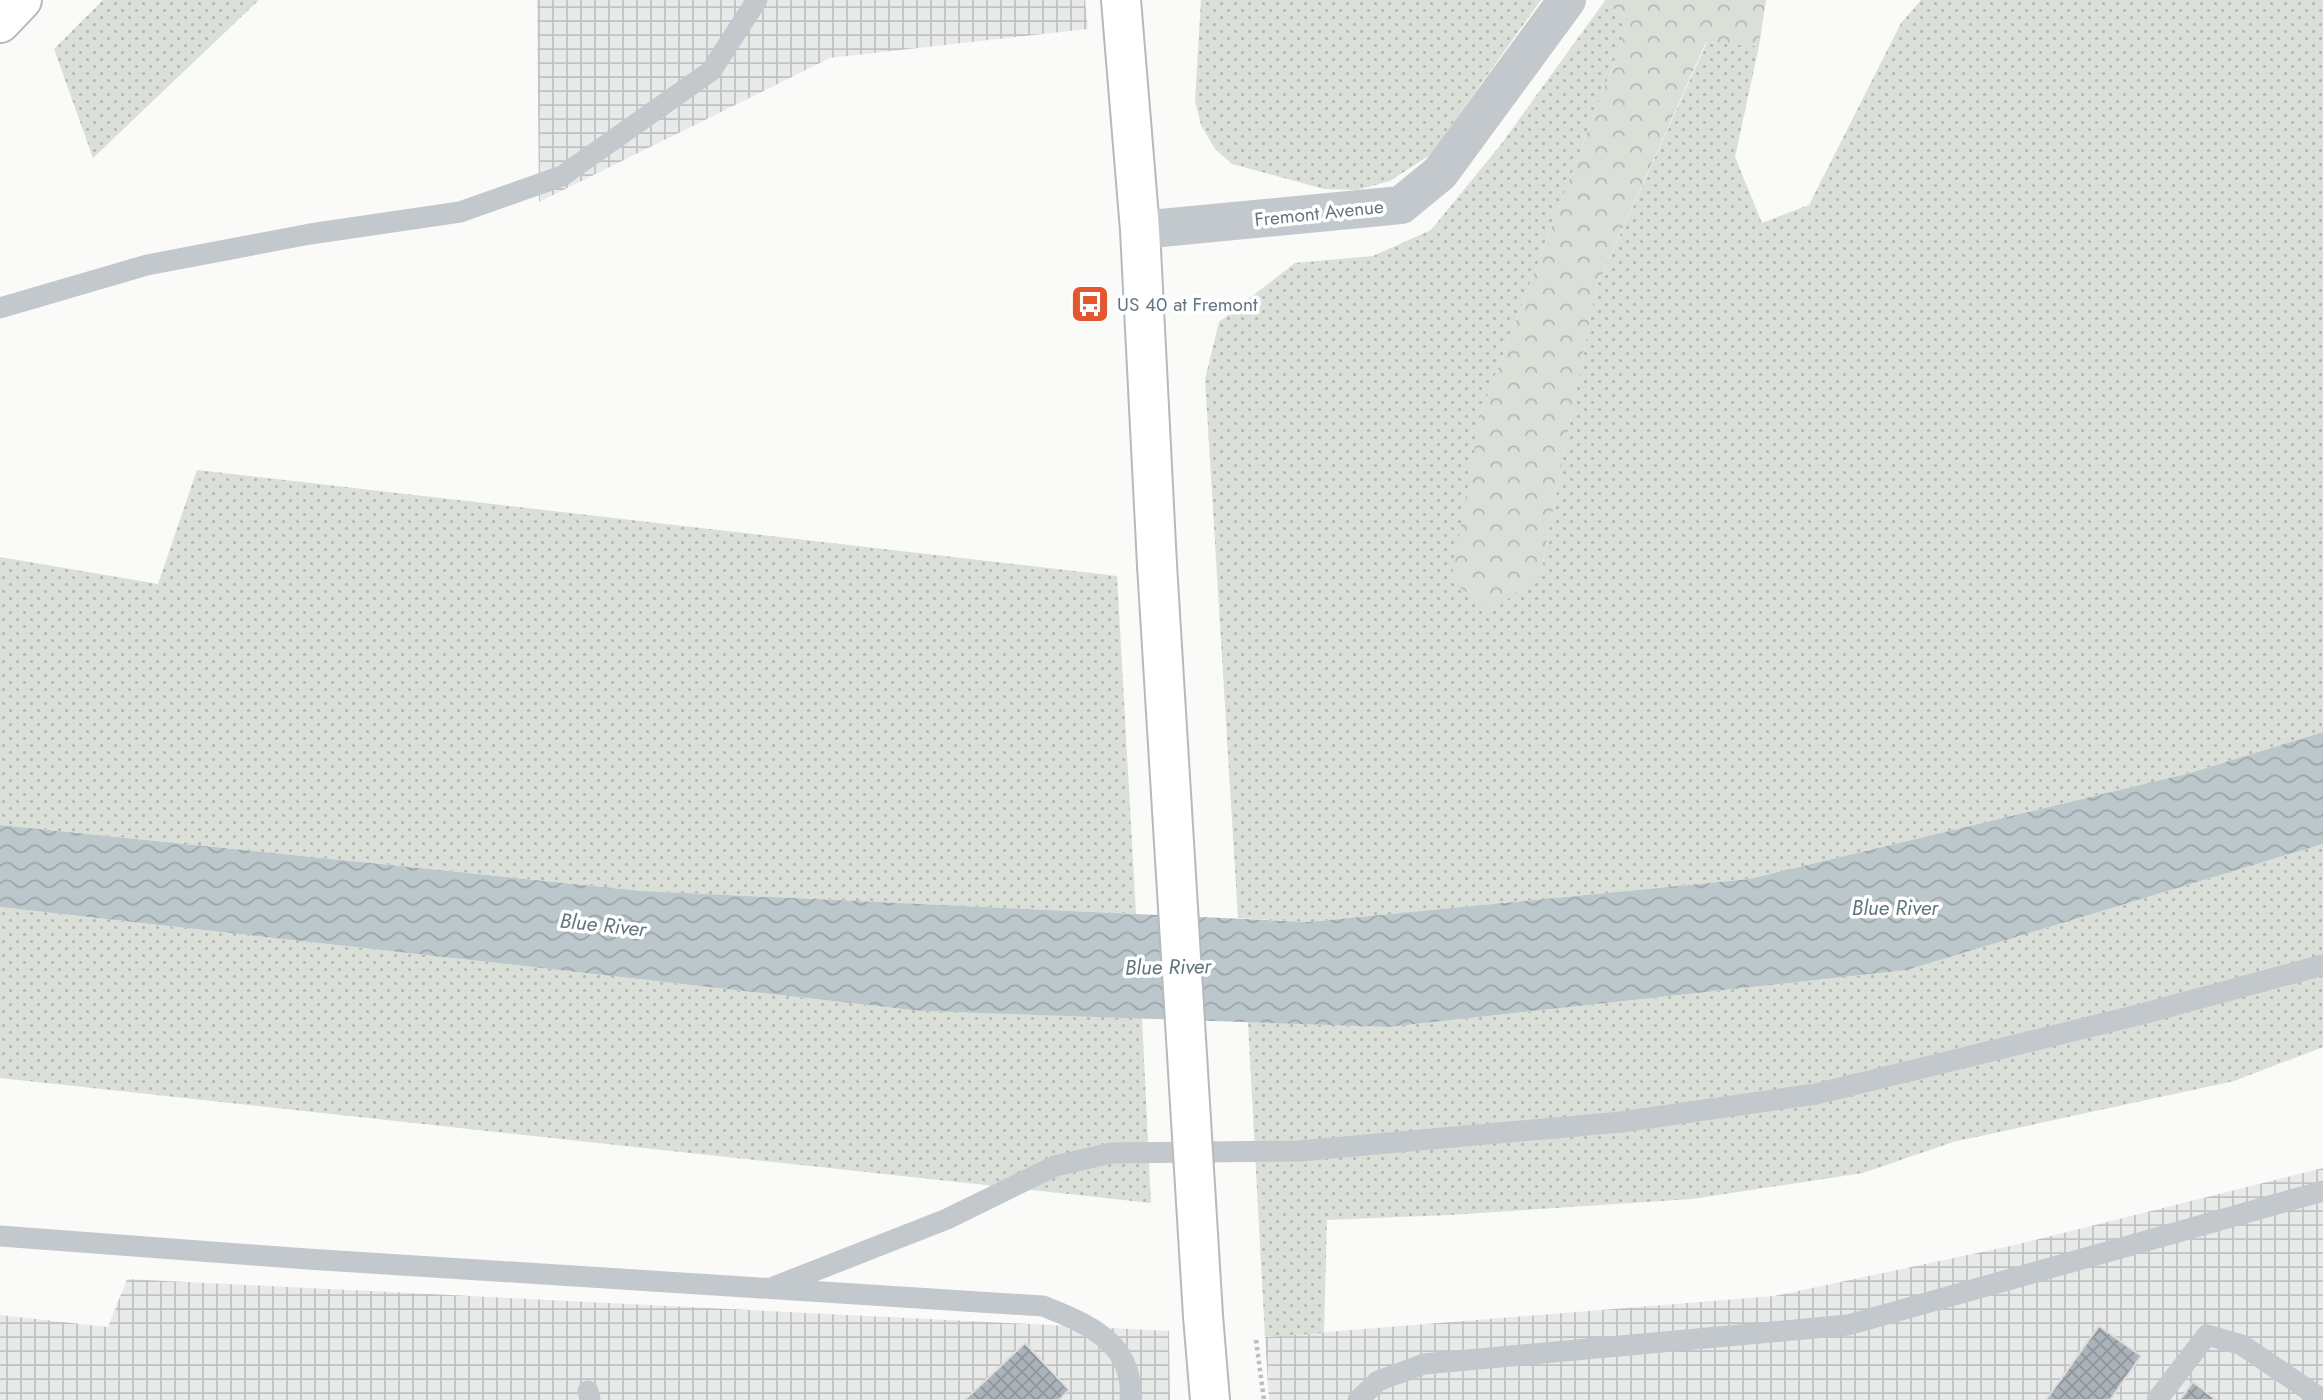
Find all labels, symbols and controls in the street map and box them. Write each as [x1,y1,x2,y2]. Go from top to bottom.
street label: Fremont Avenue [1253,193,1385,233]
bus stop icon: US 40 at Fremont [1069,283,1111,325]
place label: US 40 at Fremont [1117,291,1258,318]
water label: Blue River [1852,893,1939,923]
water label: Blue River [558,906,649,945]
water label: Blue River [1125,951,1212,983]

